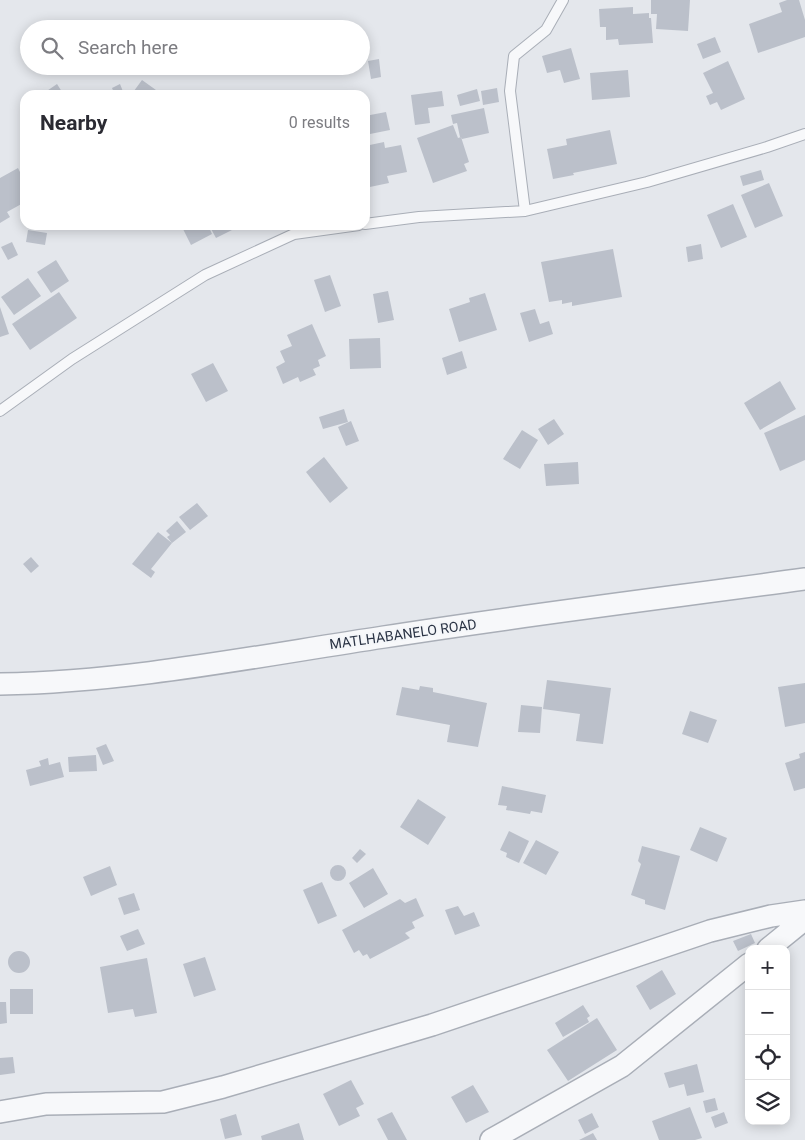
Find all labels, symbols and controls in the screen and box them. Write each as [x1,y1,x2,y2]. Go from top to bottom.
search box [20,20,370,75]
icon: search [38,34,66,62]
text: Search here [78,36,178,59]
text: Nearby [40,111,107,135]
text: 0 results [289,113,350,132]
street label: MATLHABANELO ROAD [329,616,477,652]
map controls [745,945,790,1125]
button: + [745,945,790,990]
button: − [745,990,790,1035]
button: locate [745,1035,790,1080]
button: layers [745,1080,790,1125]

